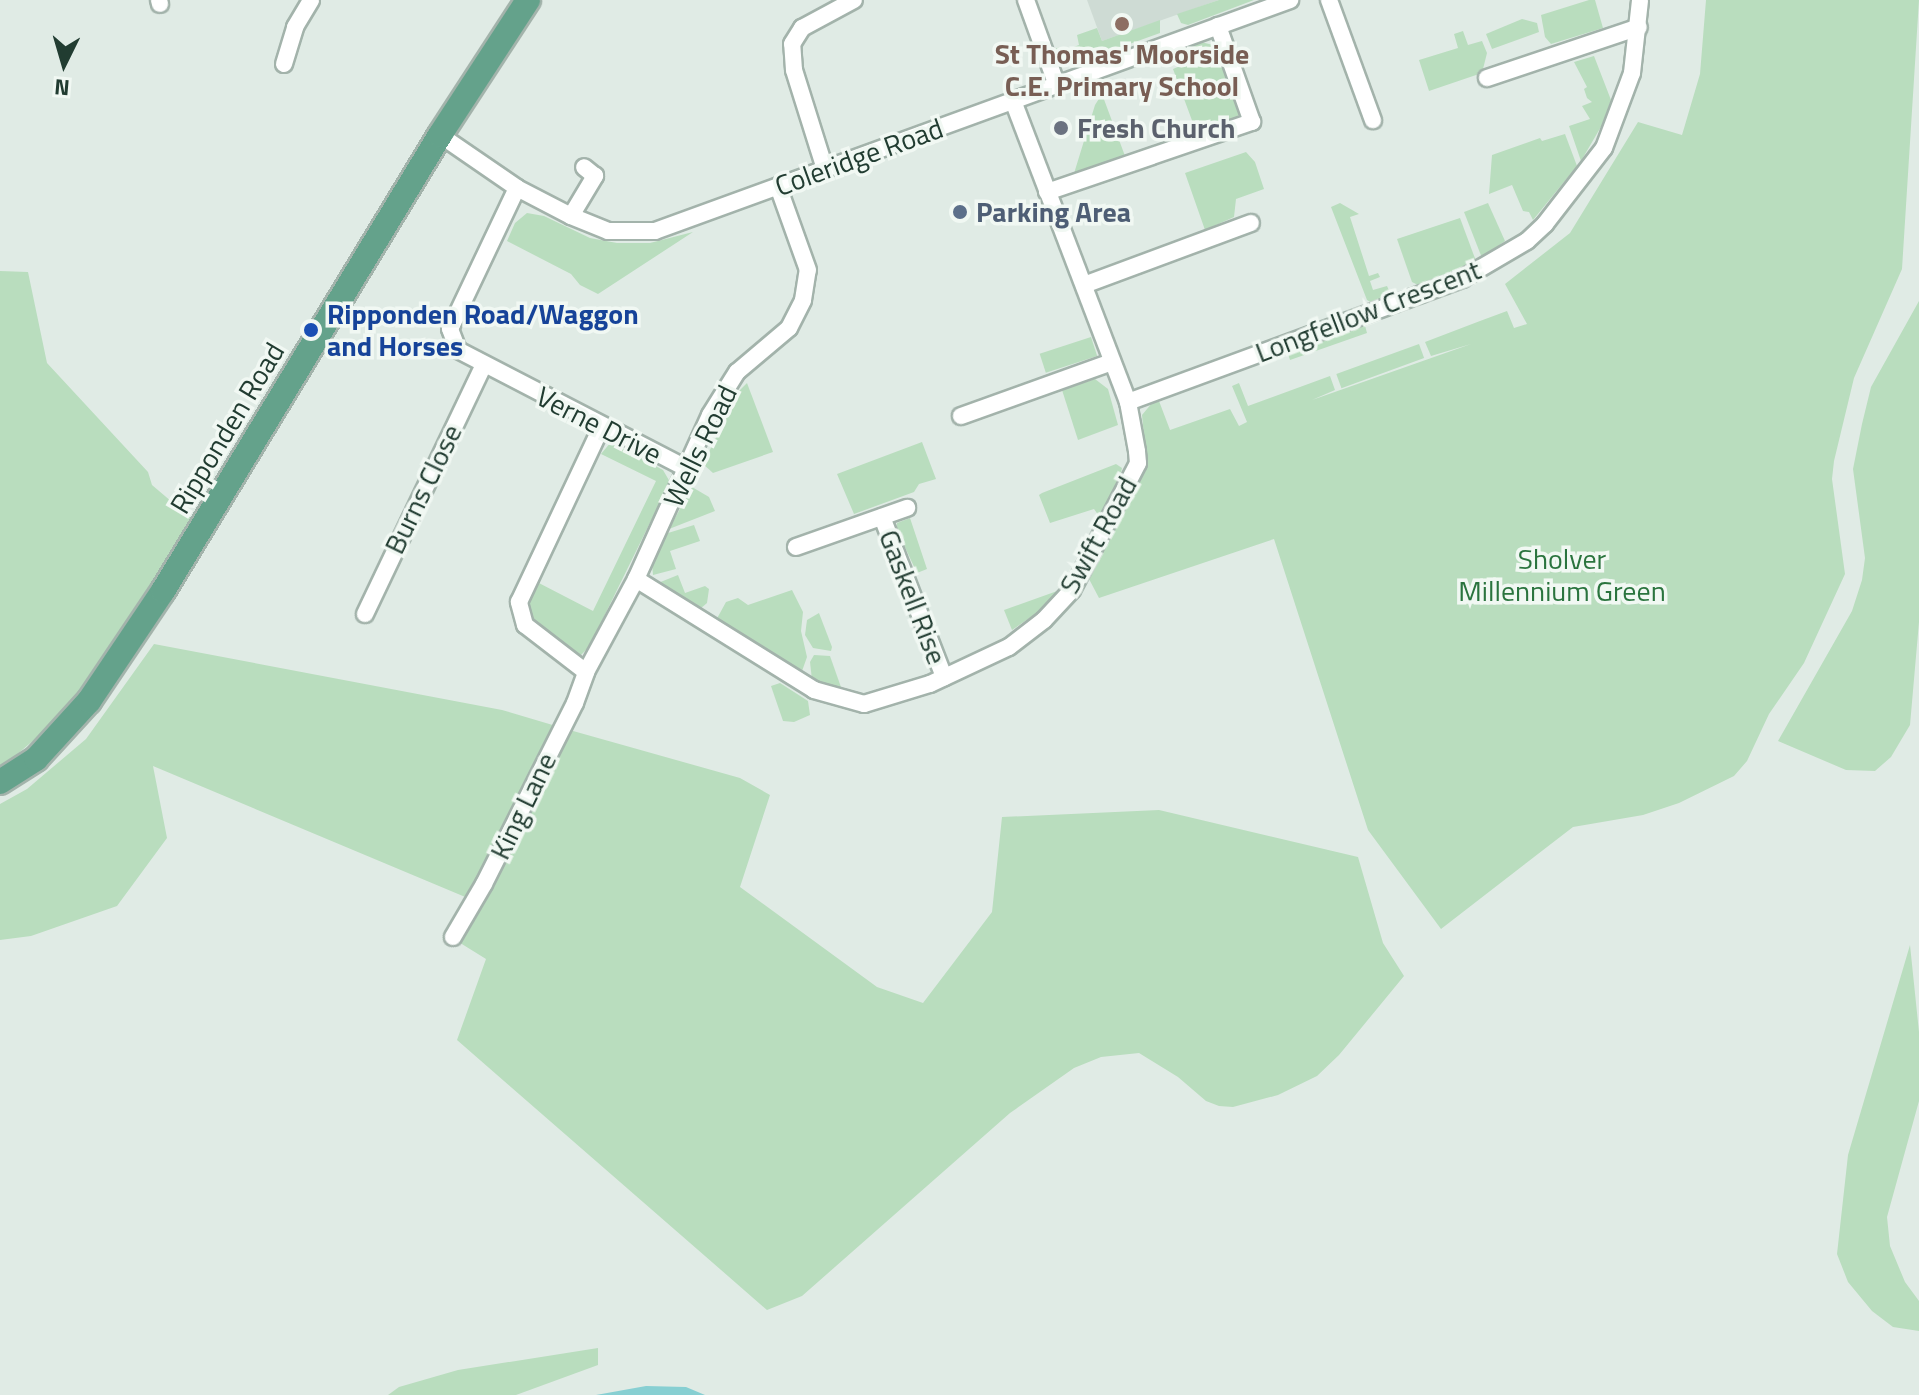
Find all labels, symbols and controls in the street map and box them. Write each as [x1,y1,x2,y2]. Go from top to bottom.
marker: St Thomas' Moorside C.E. Primary School [1113,15,1131,33]
north arrow [24,24,104,104]
place label: St Thomas' Moorside C.E. Primary School [995,37,1249,103]
text: N [53,70,71,106]
street label: Coleridge Road [770,111,948,203]
place label: Fresh Church [1077,111,1236,145]
marker: Fresh Church [1052,119,1070,137]
place label: Parking Area [976,195,1131,229]
marker: Parking Area [951,203,969,221]
street label: Longfellow Crescent [1251,253,1485,369]
place label: Ripponden Road/Waggon and Horses [327,297,639,363]
marker: Ripponden Road/Waggon and Horses [302,321,320,339]
street label: Ripponden Road [163,336,291,520]
street label: Verne Drive [531,379,667,471]
street label: Wells Road [656,380,744,512]
street label: Burns Close [377,419,469,559]
street label: Swift Road [1052,471,1144,599]
street label: Gaskell Rise [872,525,954,669]
park label: Sholver Millennium Green [1458,542,1666,608]
street label: King Lane [483,747,563,865]

